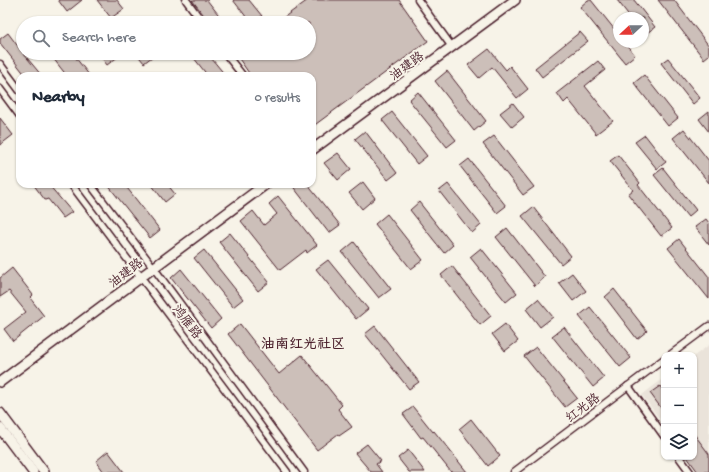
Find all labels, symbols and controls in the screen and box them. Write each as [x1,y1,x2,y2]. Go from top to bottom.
north arrow [613,12,649,48]
search box [16,16,316,60]
icon: search [30,27,52,49]
text: Search here [62,29,136,47]
street label: 油建路 [387,49,428,85]
text: Nearby [32,88,85,108]
text: 0 results [254,91,300,106]
street label: 油建路 [106,255,147,292]
street label: 鸿雁路 [168,302,205,343]
district label: 油南红光社区 [261,337,345,354]
map controls [661,352,697,460]
button: + [661,352,697,388]
button: − [661,388,697,424]
street label: 红光路 [563,390,604,427]
button: layers [661,424,697,460]

